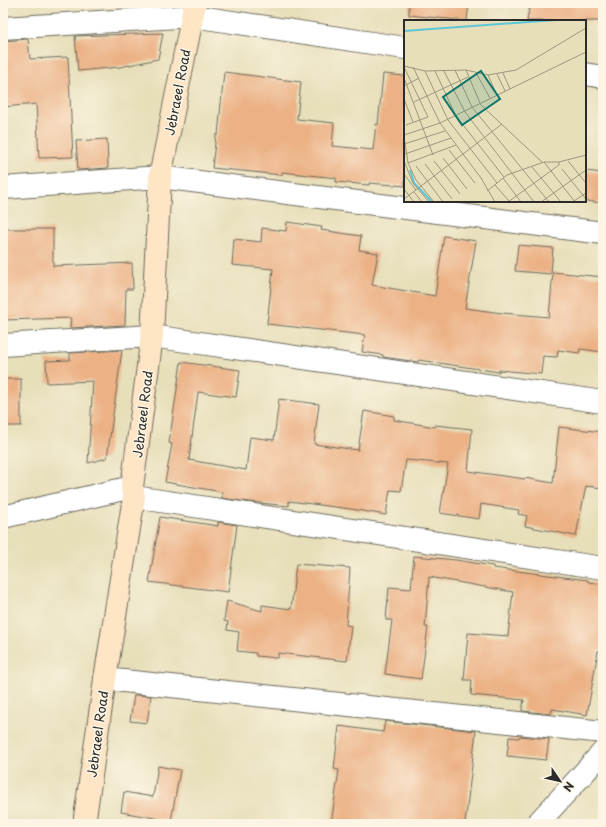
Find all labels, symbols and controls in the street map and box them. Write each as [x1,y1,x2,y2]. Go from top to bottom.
inset map [404,20,586,202]
street label: Jebraeel Road [159,47,195,137]
street label: Jebraeel Road [127,369,157,459]
street label: Jebraeel Road [81,689,113,779]
north arrow [540,761,580,801]
text: N [559,779,578,795]

